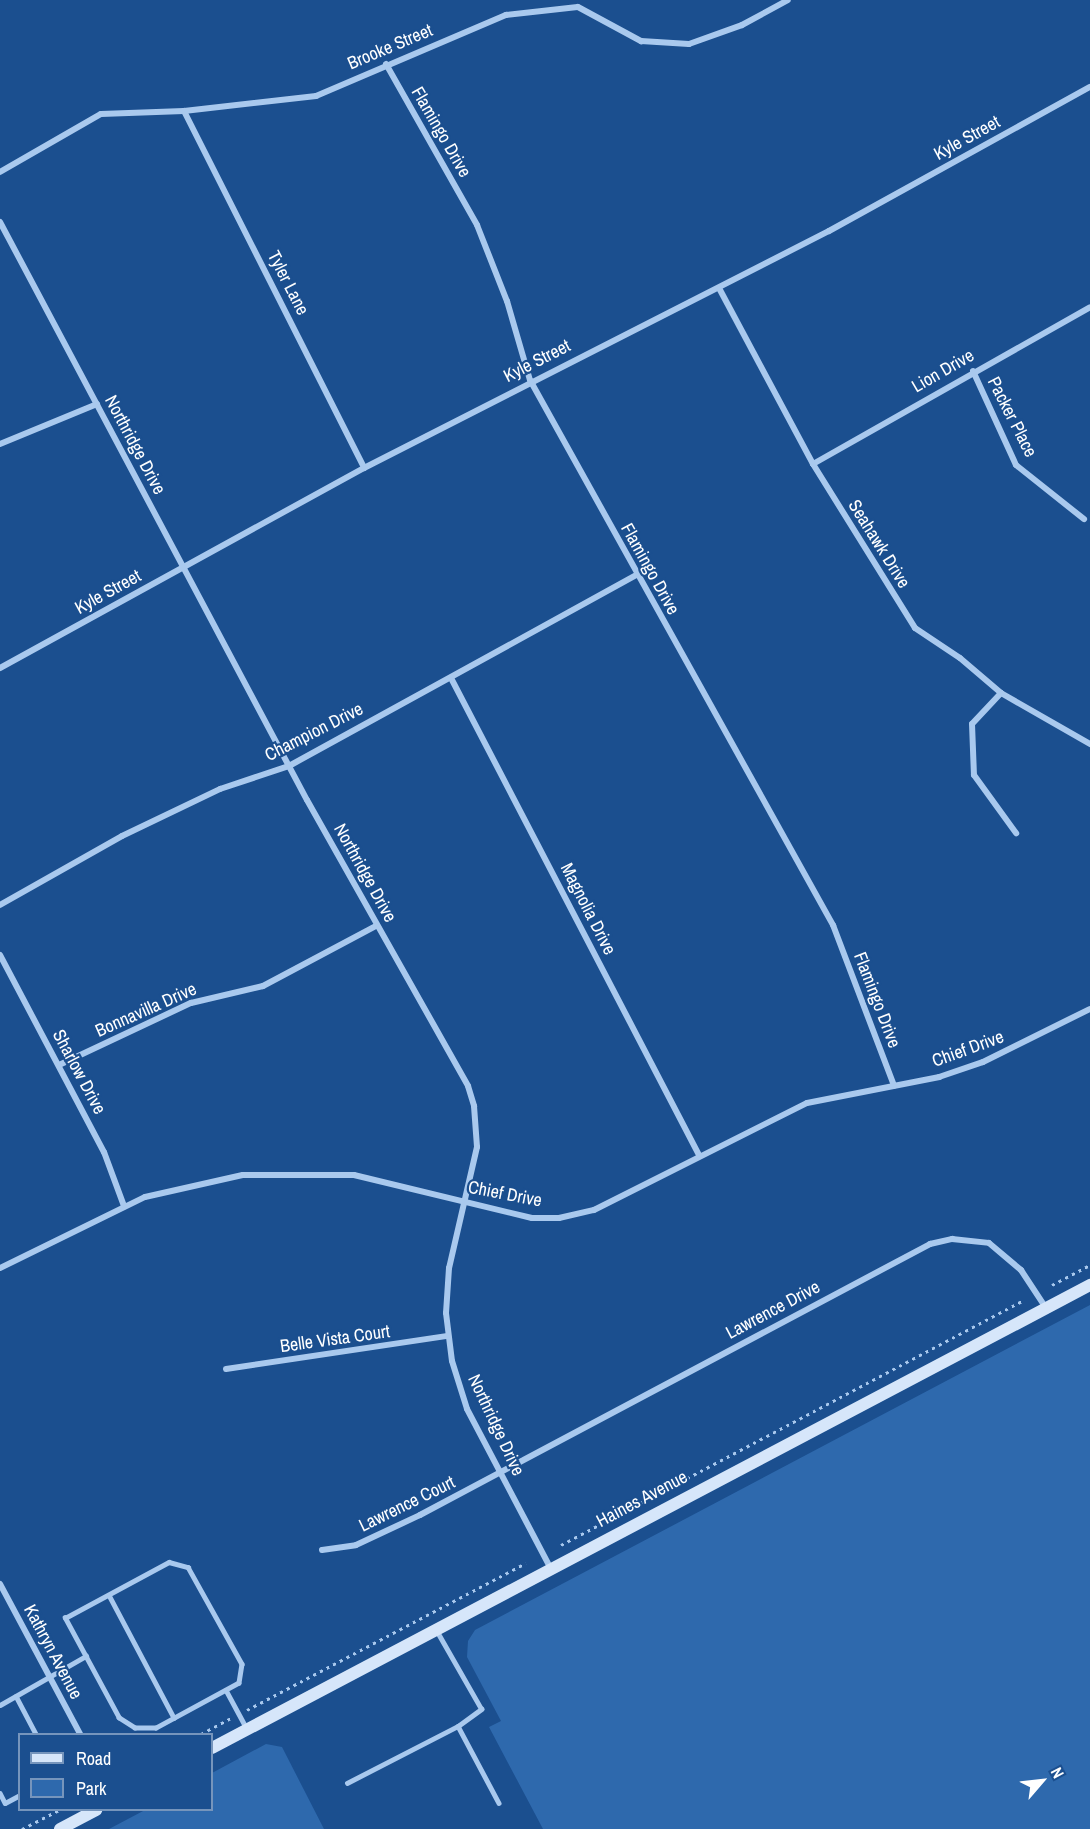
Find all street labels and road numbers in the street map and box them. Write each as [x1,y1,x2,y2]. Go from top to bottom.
street label: Brooke Street [344,19,436,75]
street label: Flamingo Drive [406,83,476,181]
street label: Kyle Street [930,111,1004,165]
street label: Tyler Lane [263,247,313,319]
street label: Kyle Street [500,335,574,387]
street label: Lion Drive [908,345,978,397]
street label: Packer Place [983,373,1041,461]
street label: Northridge Drive [100,392,170,498]
street label: Seahawk Drive [843,496,915,592]
street label: Flamingo Drive [616,520,684,618]
street label: Kyle Street [71,565,145,619]
street label: Champion Drive [261,698,367,766]
street label: Northridge Drive [329,820,401,926]
street label: Magnolia Drive [556,860,620,958]
street label: Flamingo Drive [849,949,905,1051]
street label: Bonnavilla Drive [92,978,200,1042]
street label: Sharlow Drive [48,1026,110,1118]
street label: Chief Drive [929,1026,1007,1072]
street label: Chief Drive [466,1176,544,1212]
street label: Lawrence Drive [722,1276,824,1344]
street label: Belle Vista Court [279,1321,391,1357]
street label: Northridge Drive [463,1371,529,1479]
street label: Haines Avenue [592,1466,692,1532]
street label: Lawrence Court [355,1471,459,1537]
street label: Kathryn Avenue [19,1601,87,1703]

